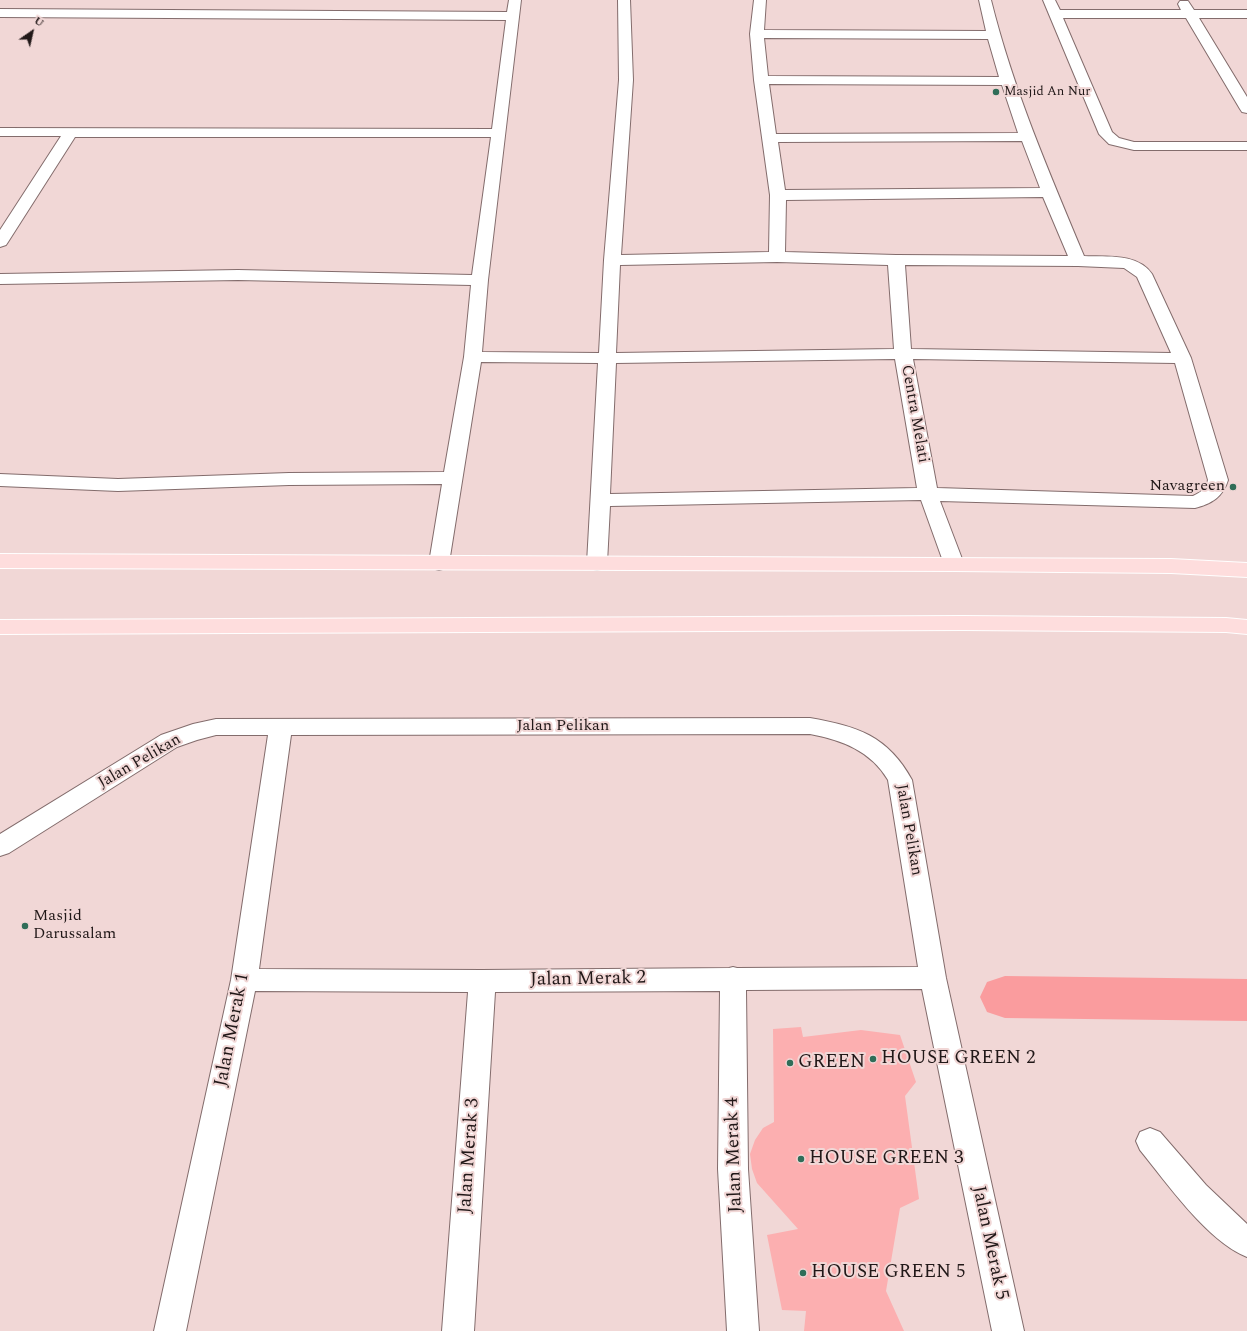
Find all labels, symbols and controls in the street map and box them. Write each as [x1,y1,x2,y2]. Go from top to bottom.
north arrow [12,12,52,52]
text: U [30,12,48,31]
place label: Masjid An Nur [1004,84,1091,100]
marker: Masjid An Nur [991,87,1001,97]
street label: Centra Melati [896,364,932,464]
place label: Navagreen [1149,477,1225,497]
marker: Navagreen [1228,482,1238,492]
street label: Jalan Pelikan [517,717,609,737]
street label: Jalan Pelikan [95,731,185,793]
street label: Jalan Pelikan [891,783,925,877]
place label: Masjid Darussalam [33,907,116,945]
marker: Masjid Darussalam [20,921,30,931]
street label: Jalan Merak 2 [530,968,646,992]
street label: Jalan Merak 1 [211,971,255,1089]
place label: HOUSE GREEN 2 [881,1048,1035,1070]
place label: GREEN [798,1052,865,1074]
marker: HOUSE GREEN 2 [868,1054,878,1064]
marker: GREEN [785,1058,795,1068]
street label: Jalan Merak 3 [455,1097,485,1215]
street label: Jalan Merak 4 [722,1097,748,1213]
place label: HOUSE GREEN 3 [809,1148,963,1170]
marker: HOUSE GREEN 3 [796,1154,806,1164]
street label: Jalan Merak 5 [966,1184,1012,1302]
place label: HOUSE GREEN 5 [811,1262,965,1284]
marker: HOUSE GREEN 5 [798,1268,808,1278]

